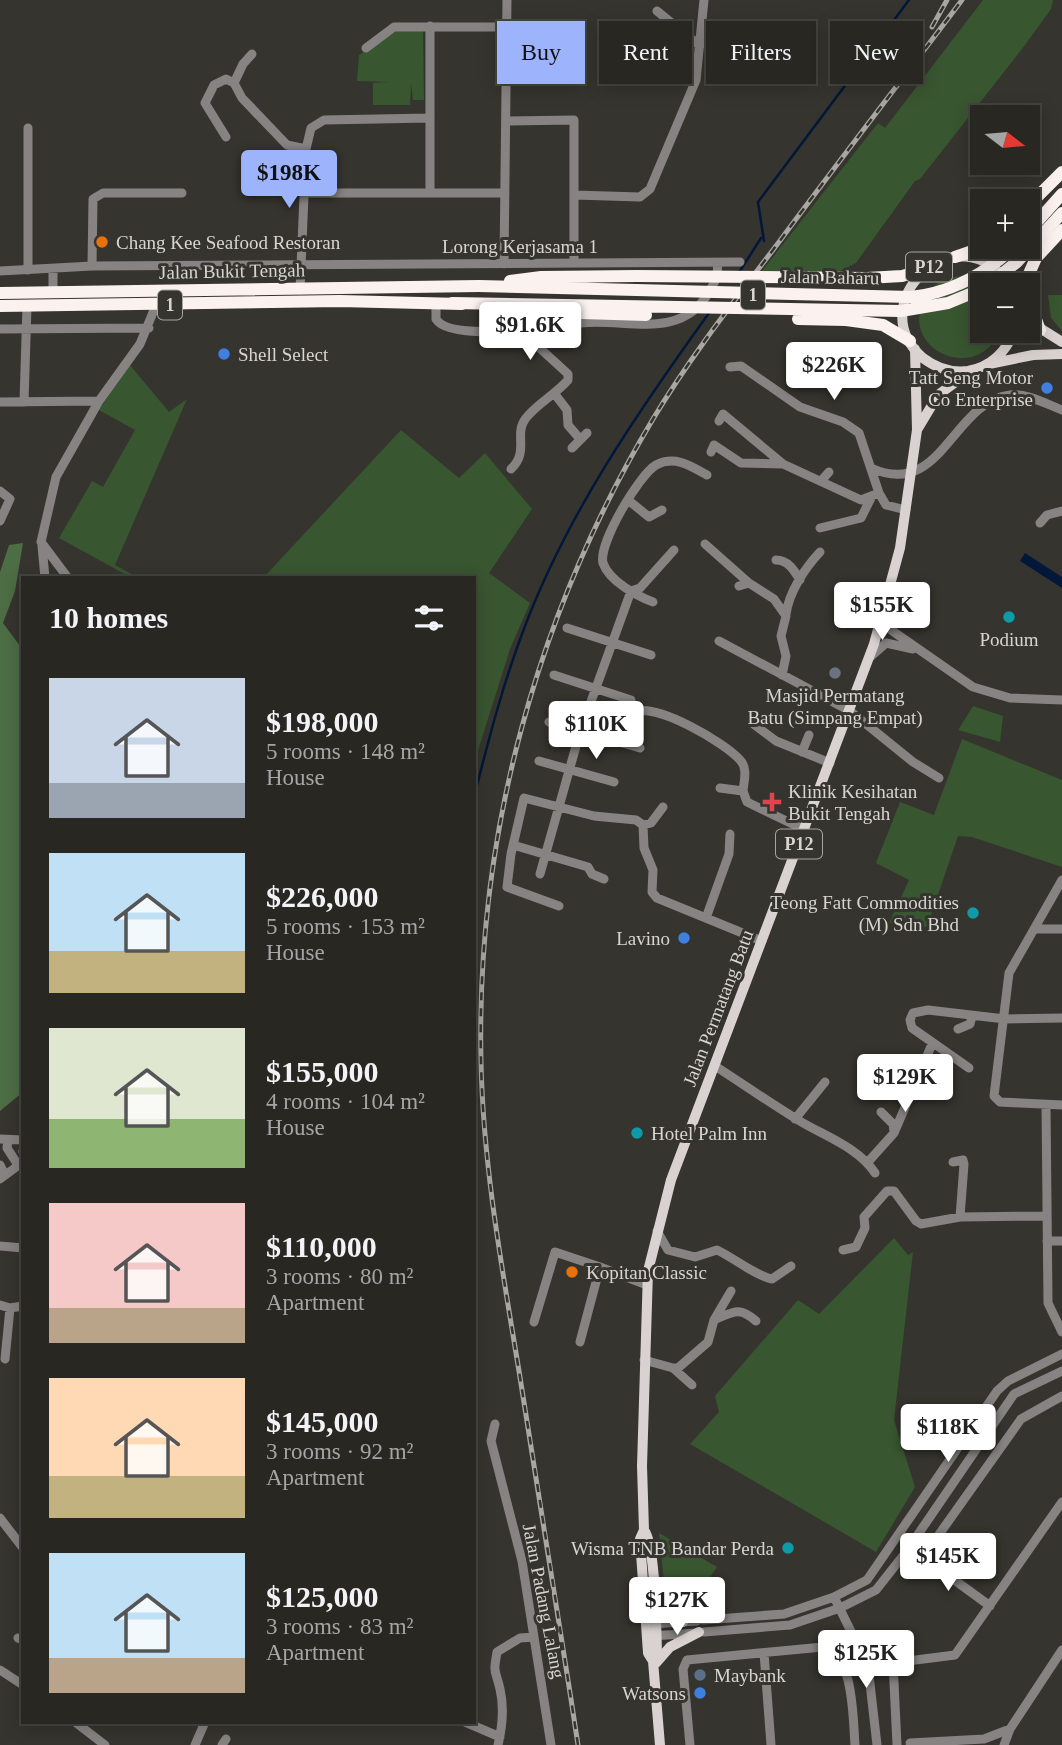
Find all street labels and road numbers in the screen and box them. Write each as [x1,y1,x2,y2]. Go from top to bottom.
street label: Lorong Kerjasama 1 [442,236,598,257]
road number: P12 [906,253,952,282]
street label: Jalan Bukit Tengah [159,259,306,283]
street label: Jalan Baharu [780,266,880,288]
road number: 1 [741,281,765,310]
road number: 1 [158,290,182,320]
road number: P12 [776,830,822,858]
street label: Jalan Permatang Batu [679,926,758,1089]
street label: Jalan Padang Lalang [519,1522,569,1681]

